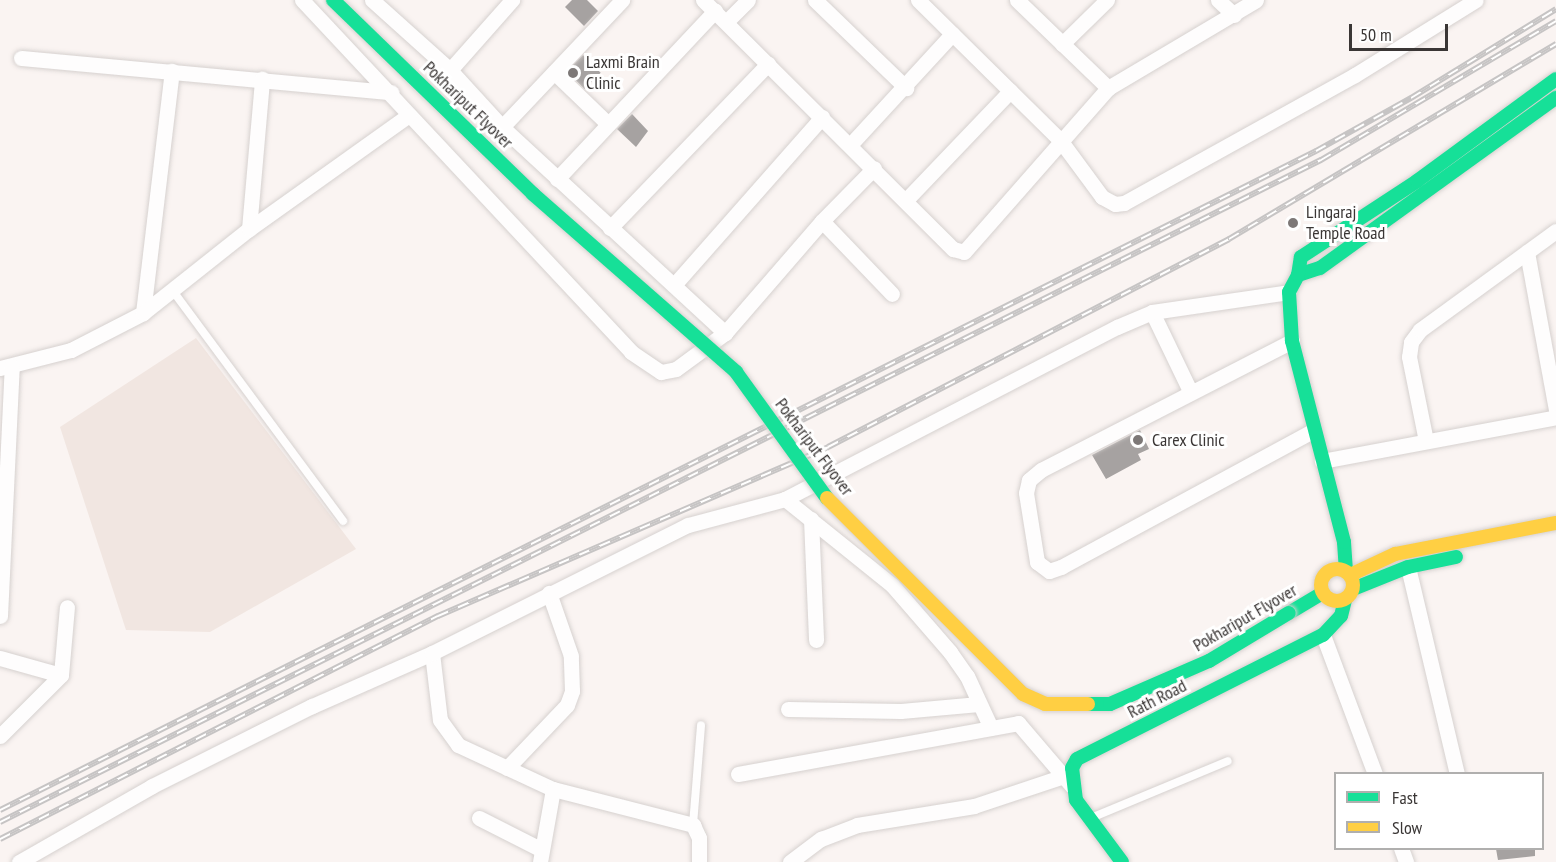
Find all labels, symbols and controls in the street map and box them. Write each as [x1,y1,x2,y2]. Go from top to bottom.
scale bar [1352,12,1451,50]
text: 50 m [1360,23,1392,46]
place label: Laxmi Brain Clinic [586,52,660,94]
street label: Pokhariput Flyover [419,57,517,153]
marker: Laxmi Brain Clinic [564,64,582,82]
place label: Lingaraj Temple Road [1306,202,1385,244]
marker: Lingaraj Temple Road [1284,214,1302,232]
street label: Pokhariput Flyover [770,394,858,500]
place label: Carex Clinic [1152,429,1225,451]
marker: Carex Clinic [1129,431,1147,449]
street label: Pokhariput Flyover [1189,580,1301,656]
street label: Rath Road [1124,675,1190,723]
legend [1334,772,1544,850]
text: Fast [1392,786,1418,809]
text: Slow [1392,816,1422,839]

